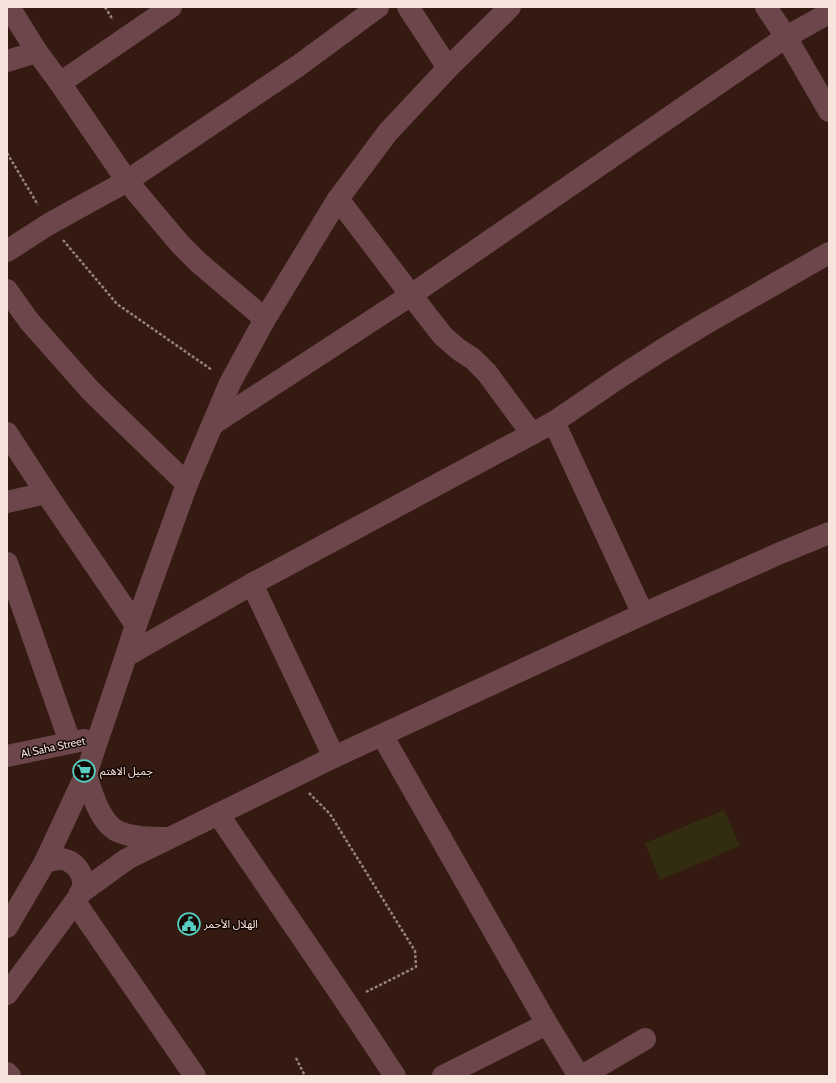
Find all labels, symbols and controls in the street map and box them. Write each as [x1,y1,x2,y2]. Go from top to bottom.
street label: Al Saha Street [20,733,87,761]
supermarket icon: جميل الاهتم [71,758,97,784]
place label: جميل الاهتم [100,764,154,780]
public building icon: الهلال الأحمر [176,911,202,937]
place label: الهلال الأحمر [203,917,258,931]

